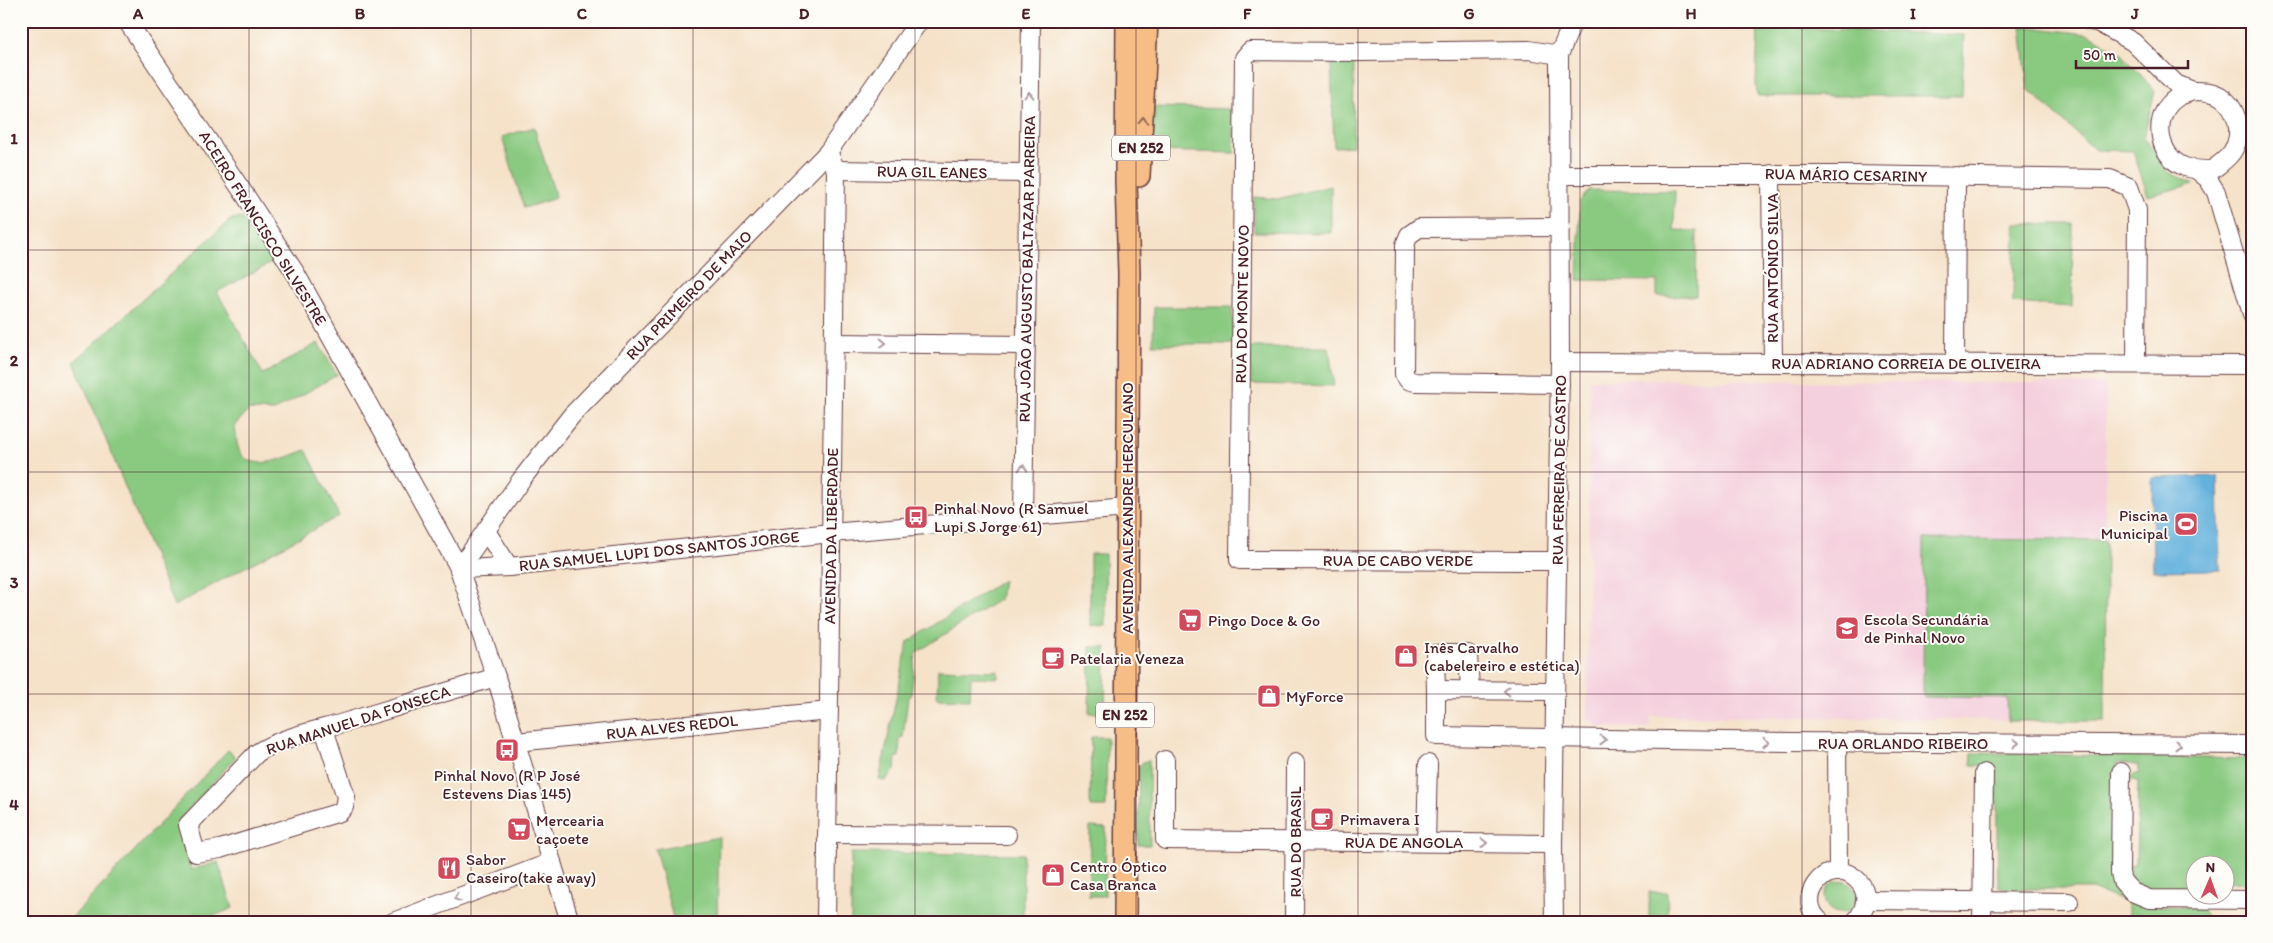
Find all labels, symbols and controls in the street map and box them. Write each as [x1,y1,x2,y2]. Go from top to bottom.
text: A [132,4,144,23]
text: B [355,4,366,23]
text: C [577,4,588,23]
text: D [799,4,810,23]
text: E [1022,4,1031,23]
text: F [1243,4,1252,23]
text: G [1463,4,1475,23]
text: H [1685,4,1697,23]
text: I [1910,4,1916,23]
text: J [2130,4,2139,23]
scale bar [2076,38,2188,70]
text: 50 m [2083,46,2116,64]
one-way arrow [1024,91,1035,99]
street label: RUA JOÃO AUGUSTO BALTAZAR PARREIRA [1015,115,1039,423]
one-way arrow [1137,116,1148,124]
street label: ACEIRO FRANCISCO SILVESTRE [195,127,331,329]
text: 1 [10,129,18,148]
road number: EN 252 [1112,136,1170,160]
street label: RUA GIL EANES [877,162,987,182]
street label: RUA MÁRIO CESARINY [1765,164,1927,186]
street label: RUA ANTÓNIO SILVA [1763,193,1782,343]
street label: RUA DO MONTE NOVO [1231,224,1253,384]
street label: RUA PRIMEIRO DE MAIO [622,226,756,364]
one-way arrow [879,338,887,348]
text: 2 [10,351,19,370]
street label: RUA ADRIANO CORREIA DE OLIVEIRA [1771,354,2041,373]
street label: RUA FERREIRA DE CASTRO [1548,375,1570,565]
street label: AVENIDA ALEXANDRE HERCULANO [1118,382,1137,634]
street label: AVENIDA DA LIBERDADE [820,447,842,624]
one-way arrow [1018,463,1029,471]
place label: Pinhal Novo (R Samuel Lupi S Jorge 61) [934,499,1089,536]
bus stop icon: Pinhal Novo (R Samuel Lupi S Jorge 61) [903,504,929,530]
place label: Piscina Municipal [2101,506,2169,543]
sports icon: Piscina Municipal [2173,511,2199,537]
street label: RUA SAMUEL LUPI DOS SANTOS JORGE [518,527,800,575]
street label: RUA DE CABO VERDE [1323,551,1473,570]
text: 3 [10,573,19,592]
supermarket icon: Pingo Doce & Go [1177,607,1203,633]
place label: Escola Secundária de Pinhal Novo [1864,610,1989,647]
place label: Pingo Doce & Go [1208,611,1320,630]
school or university icon: Escola Secundária de Pinhal Novo [1834,615,1860,641]
place label: Inês Carvalho (cabelereiro e estética) [1424,638,1580,675]
shop icon: Inês Carvalho (cabelereiro e estética) [1393,643,1419,669]
cafe icon: Patelaria Veneza [1040,645,1066,671]
place label: Patelaria Veneza [1070,649,1184,668]
street label: RUA MANUEL DA FONSECA [264,681,452,759]
shop icon: MyForce [1256,683,1282,709]
one-way arrow [1502,686,1510,696]
place label: MyForce [1286,687,1344,706]
road number: EN 252 [1096,702,1154,728]
street label: RUA ALVES REDOL [605,711,739,743]
street label: RUA ORLANDO RIBEIRO [1818,734,1988,753]
one-way arrow [1600,735,1608,745]
bus stop icon: Pinhal Novo (R P José Estevens Dias 145) [494,737,520,763]
one-way arrow [1762,737,1770,747]
one-way arrow [2012,738,2020,748]
one-way arrow [2175,740,2183,750]
place label: Pinhal Novo (R P José Estevens Dias 145) [434,766,580,803]
street label: RUA DO BRASIL [1286,786,1305,898]
text: 4 [9,795,19,814]
cafe icon: Primavera I [1309,806,1335,832]
place label: Primavera I [1340,810,1420,829]
place label: Mercearia caçoete [536,811,604,848]
supermarket icon: Mercearia caçoete [506,816,532,842]
street label: RUA DE ANGOLA [1345,833,1463,852]
one-way arrow [1480,838,1488,848]
place label: Sabor Caseiro(take away) [466,850,596,887]
restaurant icon: Sabor Caseiro(take away) [436,855,462,881]
north arrow [2186,856,2236,906]
place label: Centro Óptico Casa Branca [1070,857,1167,894]
text: N [2205,859,2215,876]
shop icon: Centro Óptico Casa Branca [1040,862,1066,888]
one-way arrow [453,891,462,902]

